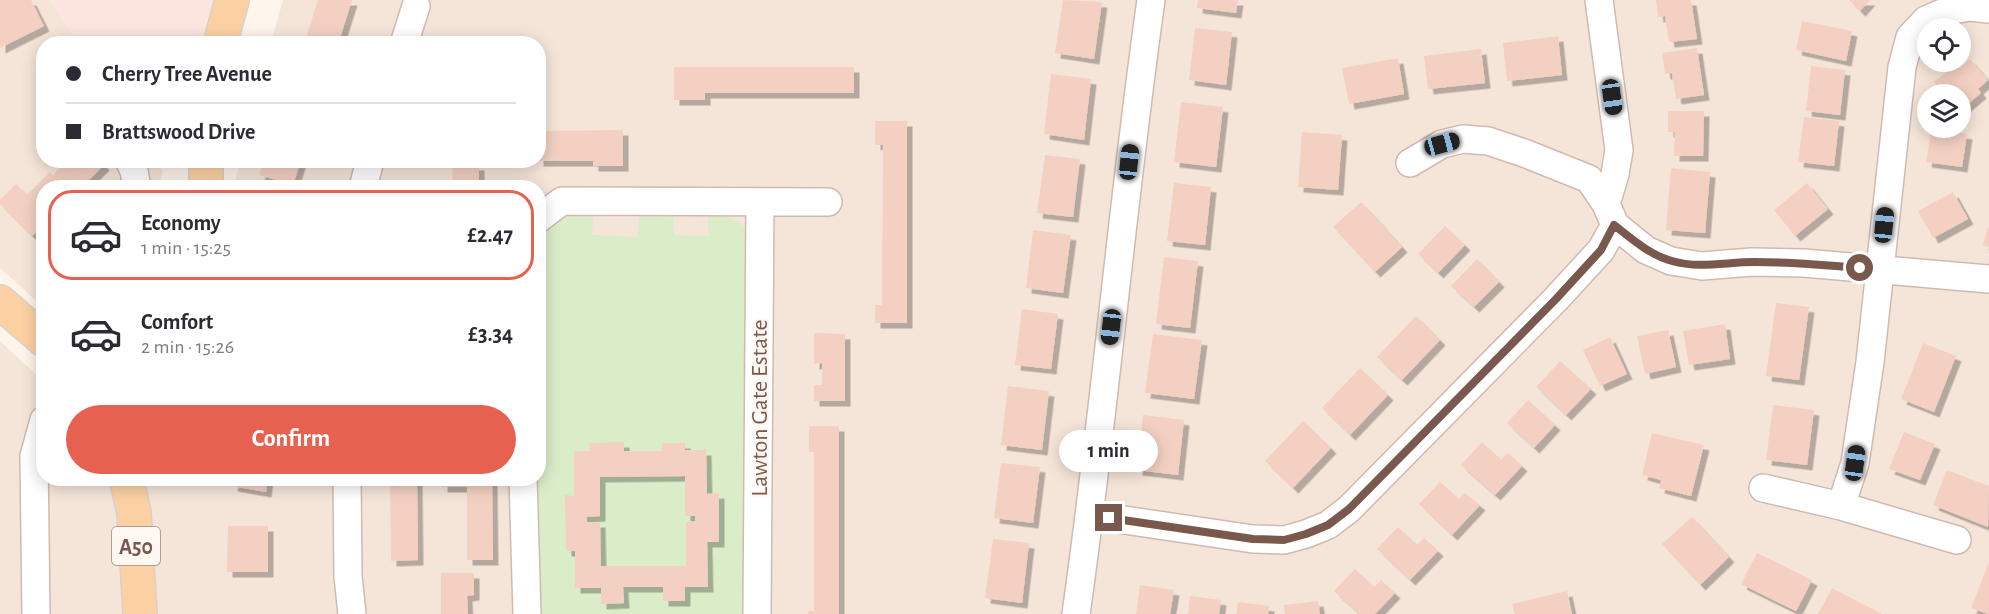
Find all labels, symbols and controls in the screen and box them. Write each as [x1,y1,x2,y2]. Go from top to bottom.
map controls [1917,18,1971,138]
button: locate [1917,18,1971,72]
text: Cherry Tree Avenue [102,63,272,85]
car [1601,78,1623,116]
button: layers [1917,84,1971,138]
text: Brattswood Drive [102,121,255,143]
car [1422,131,1462,157]
car [1118,143,1140,181]
car [1873,206,1895,244]
icon: car [69,208,123,262]
text: Economy [141,212,221,234]
text: £2.47 [467,224,513,246]
text: 1 min · 15:25 [141,238,231,258]
route start [1846,254,1873,281]
icon: car [69,307,123,361]
car [1100,308,1122,346]
text: Comfort [141,311,213,333]
street label: Lawton Gate Estate [748,319,772,497]
text: £3.34 [468,323,513,345]
text: 2 min · 15:26 [141,337,234,357]
button: Confirm [66,405,516,474]
callout: 1 min [1060,431,1158,473]
text: 1 min [1087,441,1130,461]
car [1844,444,1866,482]
route end [1095,504,1122,531]
road number: A50 [112,527,160,565]

